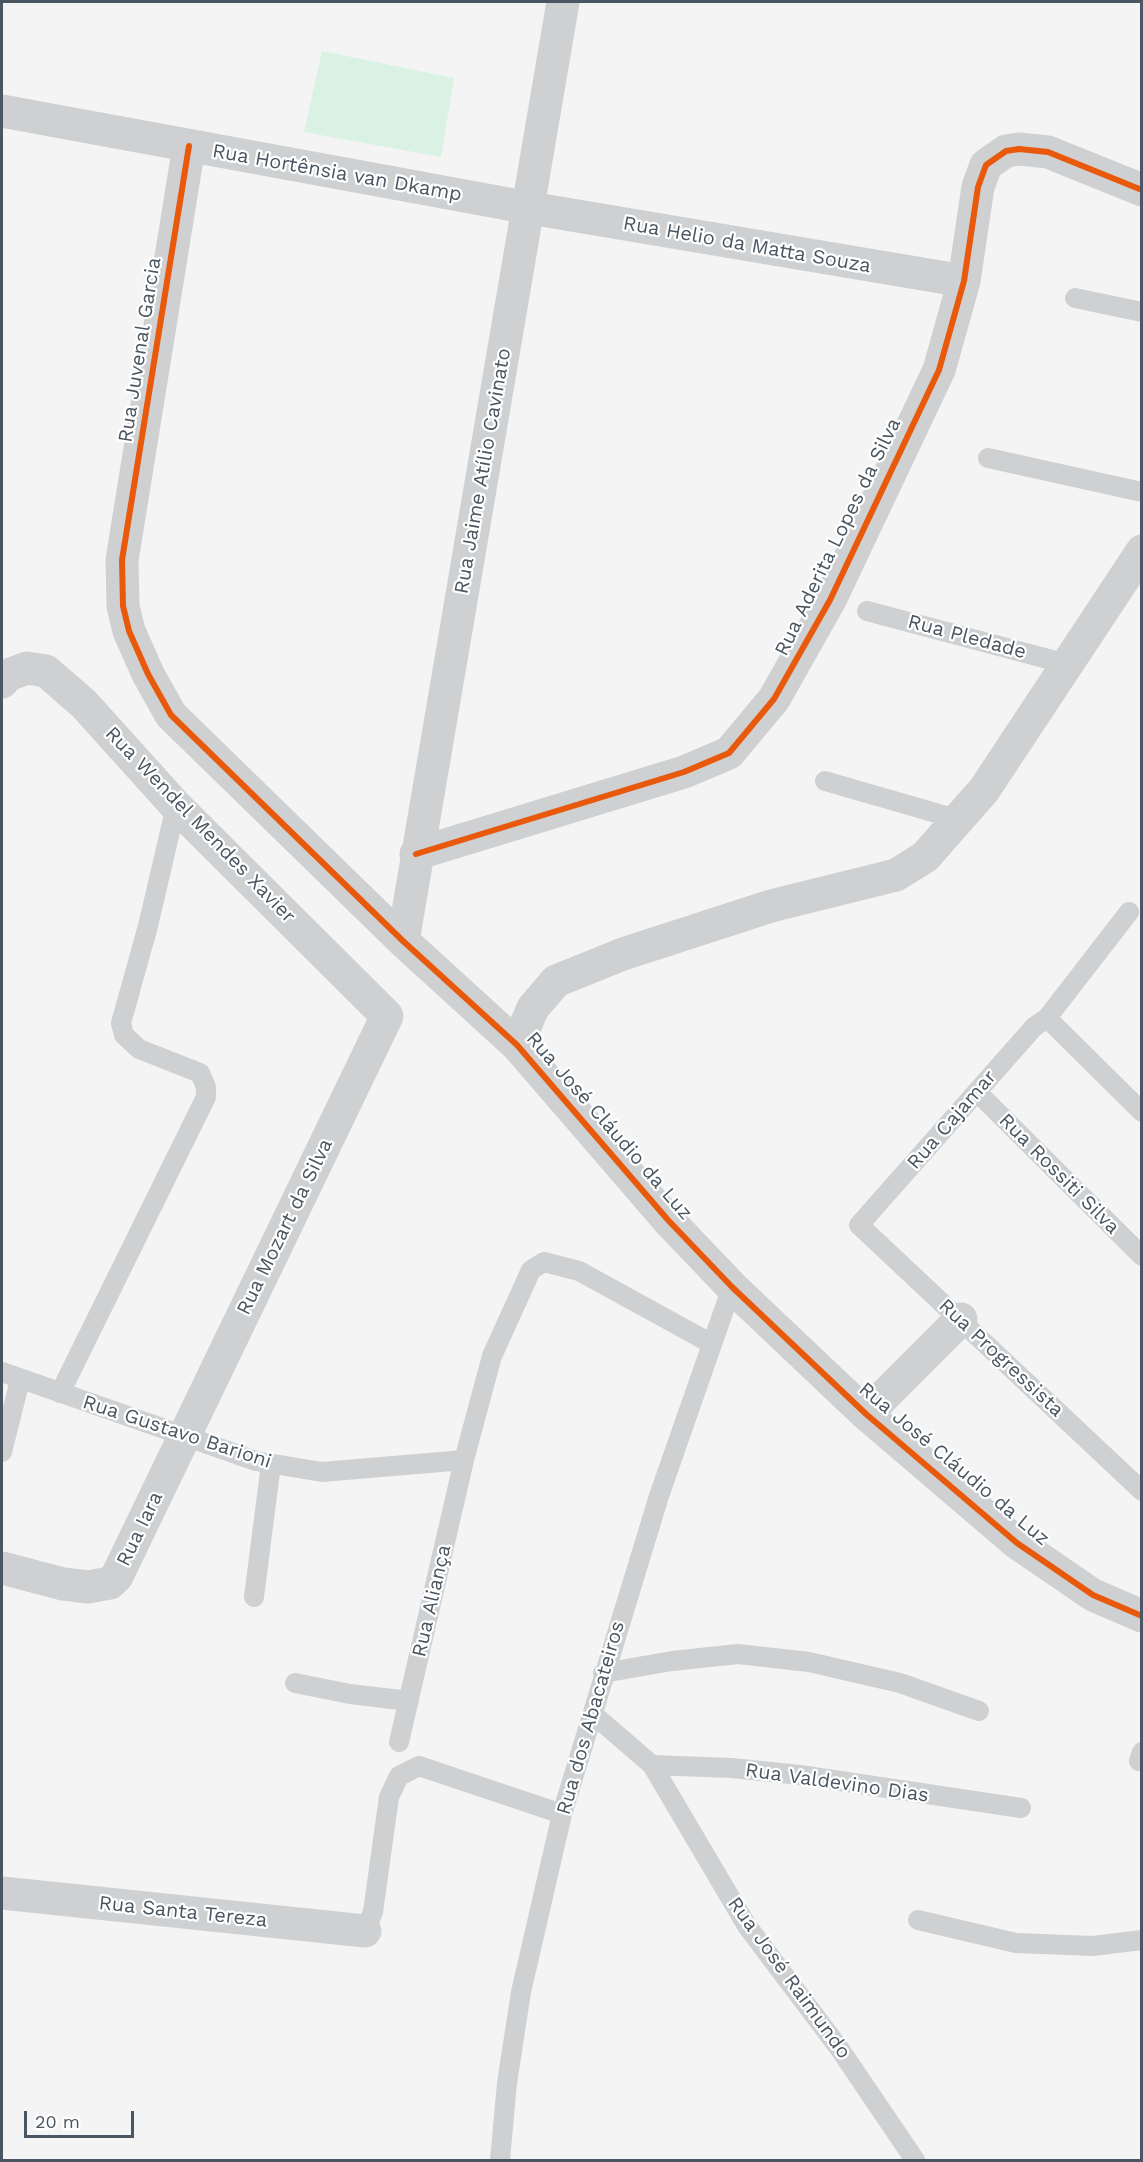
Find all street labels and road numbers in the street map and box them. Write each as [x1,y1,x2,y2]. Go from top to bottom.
street label: Rua Hortênsia van Dkamp [210,139,464,207]
street label: Rua Helio da Matta Souza [621,211,873,279]
street label: Rua Juvenal Garcia [114,256,166,444]
street label: Rua Jaime Atílio Cavinato [450,346,516,596]
street label: Rua Aderita Lopes da Silva [770,414,906,660]
street label: Rua Pledade [905,610,1029,664]
street label: Rua Wendel Mendes Xavier [100,722,300,928]
street label: Rua José Cláudio da Luz [521,1027,697,1225]
street label: Rua Cajamar [902,1065,1002,1175]
street label: Rua Rossiti Silva [994,1109,1124,1239]
street label: Rua Mozart da Silva [232,1135,338,1319]
street label: Rua Progressista [933,1294,1069,1422]
street label: Rua José Cláudio da Luz [854,1377,1054,1551]
street label: Rua Gustavo Barioni [80,1390,274,1474]
street label: Rua Iara [112,1488,168,1570]
street label: Rua Aliança [407,1543,457,1659]
street label: Rua dos Abacateiros [552,1618,630,1818]
street label: Rua Valdevino Dias [744,1758,930,1808]
street label: Rua Santa Tereza [98,1891,268,1933]
street label: Rua José Raimundo [722,1893,856,2063]

